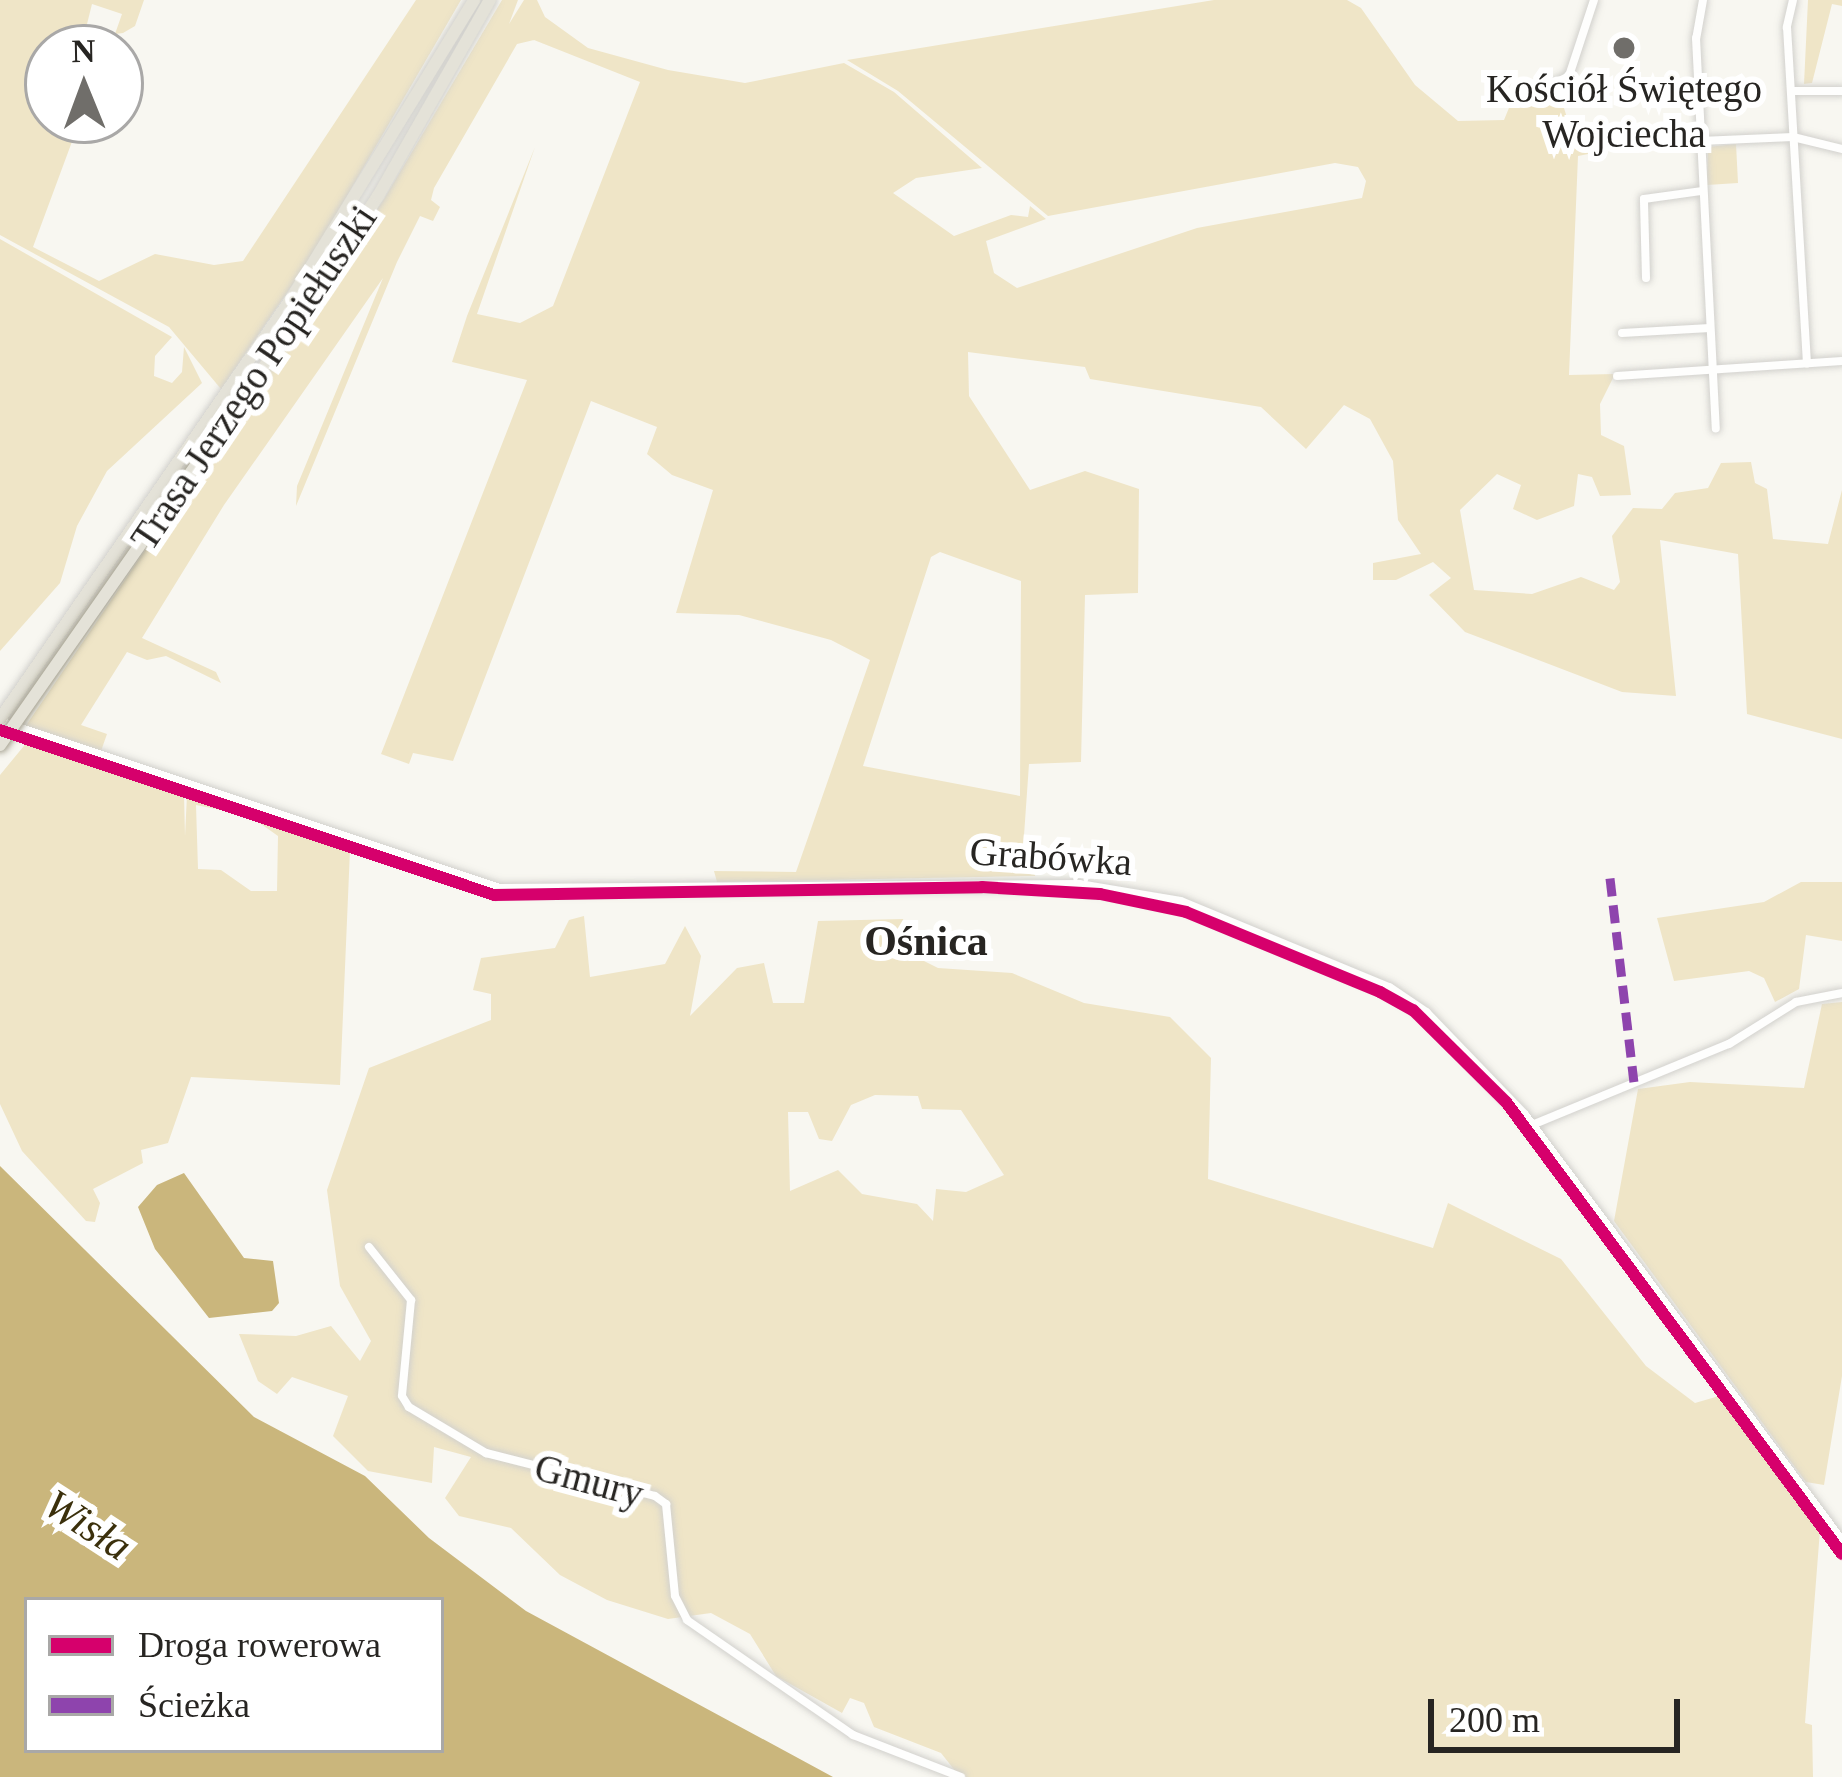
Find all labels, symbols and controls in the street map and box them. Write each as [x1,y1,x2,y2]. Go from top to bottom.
north arrow [24,24,144,144]
text: N [71,33,96,69]
marker: Kościół Świętego Wojciecha [1611,35,1637,61]
place label: Kościół Świętego Wojciecha [1486,67,1762,158]
street label: Trasa Jerzego Popiełuszki [121,197,387,559]
street label: Grabówka [968,828,1134,886]
district label: Ośnica [864,916,988,966]
street label: Gmury [530,1444,648,1518]
water label: Wisła [35,1478,141,1572]
legend [24,1597,444,1753]
text: Droga rowerowa [138,1625,381,1665]
scale bar [1434,1675,1686,1749]
text: Ścieżka [138,1685,250,1725]
text: 200 m [1449,1700,1540,1740]

